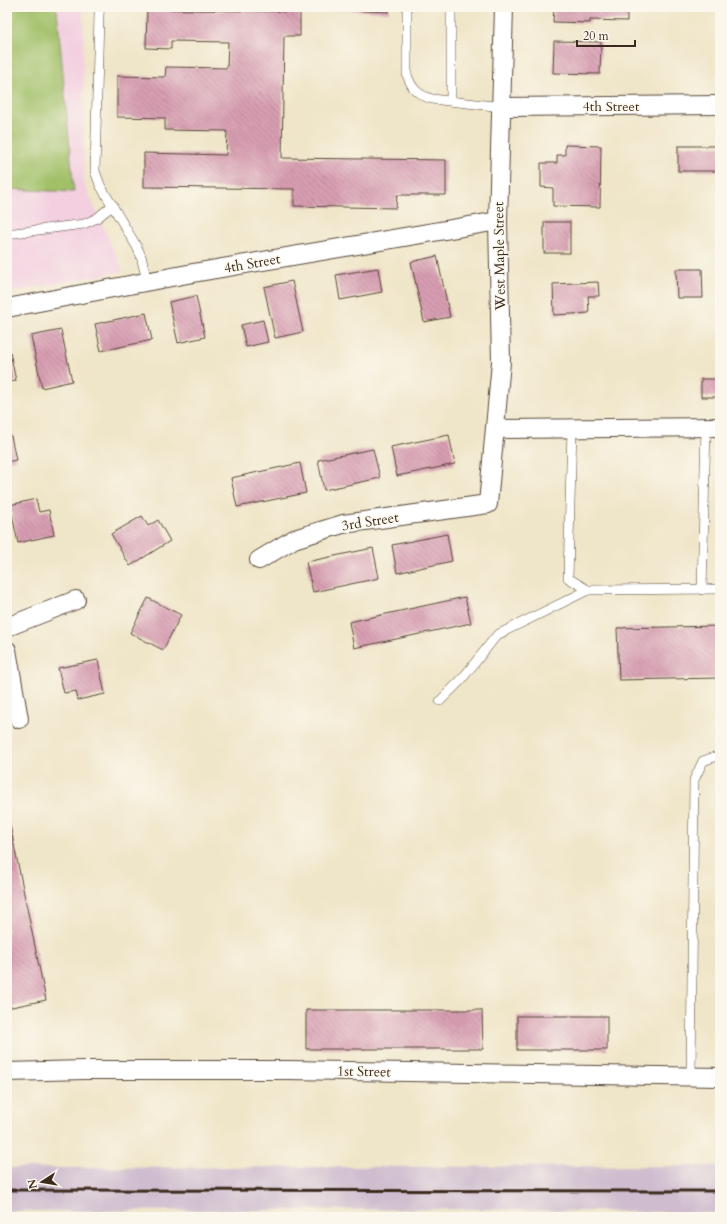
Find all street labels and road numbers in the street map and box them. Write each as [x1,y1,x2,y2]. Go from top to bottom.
street label: 4th Street [583,97,640,116]
street label: West Maple Street [489,201,510,312]
street label: 4th Street [223,249,282,278]
street label: 3rd Street [340,508,400,535]
street label: 1st Street [337,1062,392,1081]

